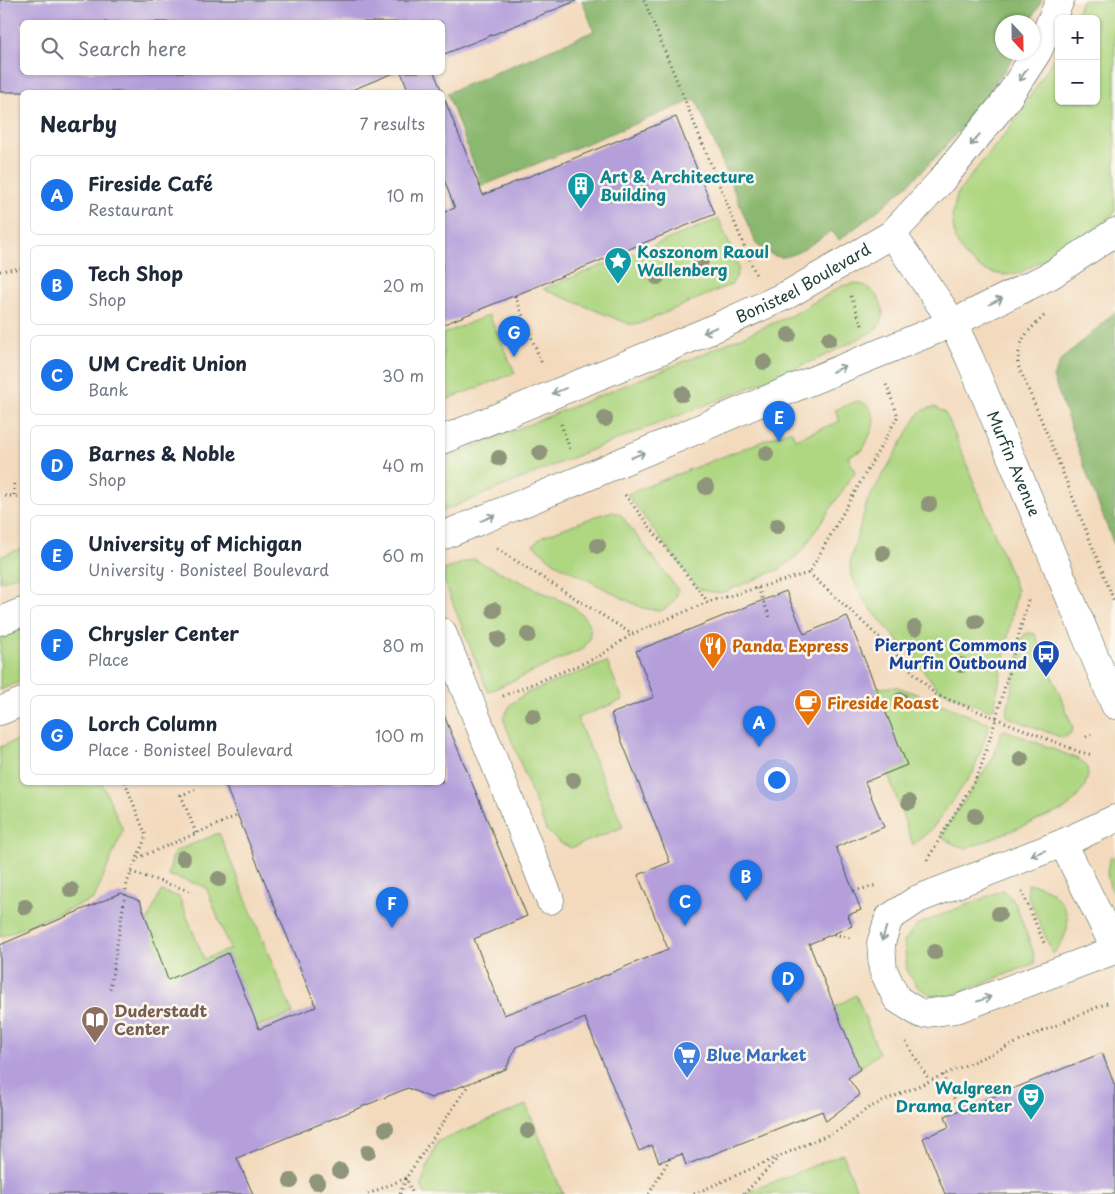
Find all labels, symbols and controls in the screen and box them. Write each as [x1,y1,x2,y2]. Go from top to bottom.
north arrow [995,15,1040,60]
map controls [1055,15,1100,105]
button: + [1055,15,1100,60]
search box [20,20,445,75]
icon: search [38,34,66,62]
text: Search here [78,34,187,62]
button: − [1055,60,1100,105]
one-way arrow [1017,67,1027,81]
text: Nearby [40,107,117,139]
text: 7 results [360,111,425,135]
one-way arrow [969,133,980,146]
place label: Art & Architecture Building [599,164,755,206]
text: Fireside Café [88,169,213,197]
building icon: Art & Architecture Building [566,171,596,210]
text: A [51,183,63,207]
text: 10 m [387,183,424,207]
text: Restaurant [88,197,174,221]
street label: Bonisteel Boulevard [731,236,875,328]
place label: Koszonom Raoul Wallenberg [637,239,769,281]
place icon: Koszonom Raoul Wallenberg [603,246,633,285]
text: Tech Shop [88,259,183,287]
text: B [52,273,62,297]
text: 20 m [383,273,424,297]
text: Shop [88,287,126,311]
one-way arrow [989,296,1004,306]
pin: G [498,316,530,357]
one-way arrow [703,326,718,336]
text: UM Credit Union [88,349,247,377]
text: C [51,363,63,387]
text: 30 m [382,363,424,387]
one-way arrow [831,364,846,374]
text: Bank [88,377,128,401]
one-way arrow [552,388,567,397]
pin: E [763,401,795,442]
street label: Murfin Avenue [982,407,1048,520]
text: Barnes & Noble [88,439,235,467]
one-way arrow [630,450,645,460]
text: D [51,453,63,477]
text: 40 m [382,453,424,477]
text: Shop [88,467,126,491]
one-way arrow [480,512,495,522]
text: University of Michigan [88,529,302,557]
text: E [52,543,62,567]
text: 60 m [382,543,424,567]
text: University · Bonisteel Boulevard [88,557,329,581]
text: Chrysler Center [88,619,239,647]
restaurant icon: Panda Express [698,631,728,670]
place label: Pierpont Commons Murfin Outbound [874,632,1027,674]
text: F [52,633,62,657]
text: 80 m [382,633,424,657]
place label: Panda Express [732,633,849,657]
bus stop icon: Pierpont Commons Murfin Outbound [1031,639,1061,678]
text: Place [88,647,129,671]
cafe icon: Fireside Roast [793,688,823,727]
place label: Fireside Roast [827,690,940,714]
pin: A [743,706,775,747]
text: Lorch Column [88,709,217,737]
text: G [50,723,64,747]
text: 100 m [375,723,424,747]
text: Place · Bonisteel Boulevard [88,737,293,761]
your location [764,767,790,793]
one-way arrow [1031,849,1046,858]
pin: B [730,860,762,901]
pin: C [669,885,701,926]
pin: F [376,887,408,928]
one-way arrow [879,926,888,941]
pin: D [772,962,804,1003]
one-way arrow [976,994,991,1003]
place label: Duderstadt Center [114,998,207,1040]
library icon: Duderstadt Center [80,1005,110,1044]
supermarket icon: Blue Market [672,1040,702,1079]
place label: Blue Market [706,1042,807,1066]
place label: Walgreen Drama Center [896,1075,1013,1117]
theatre icon: Walgreen Drama Center [1016,1082,1046,1121]

